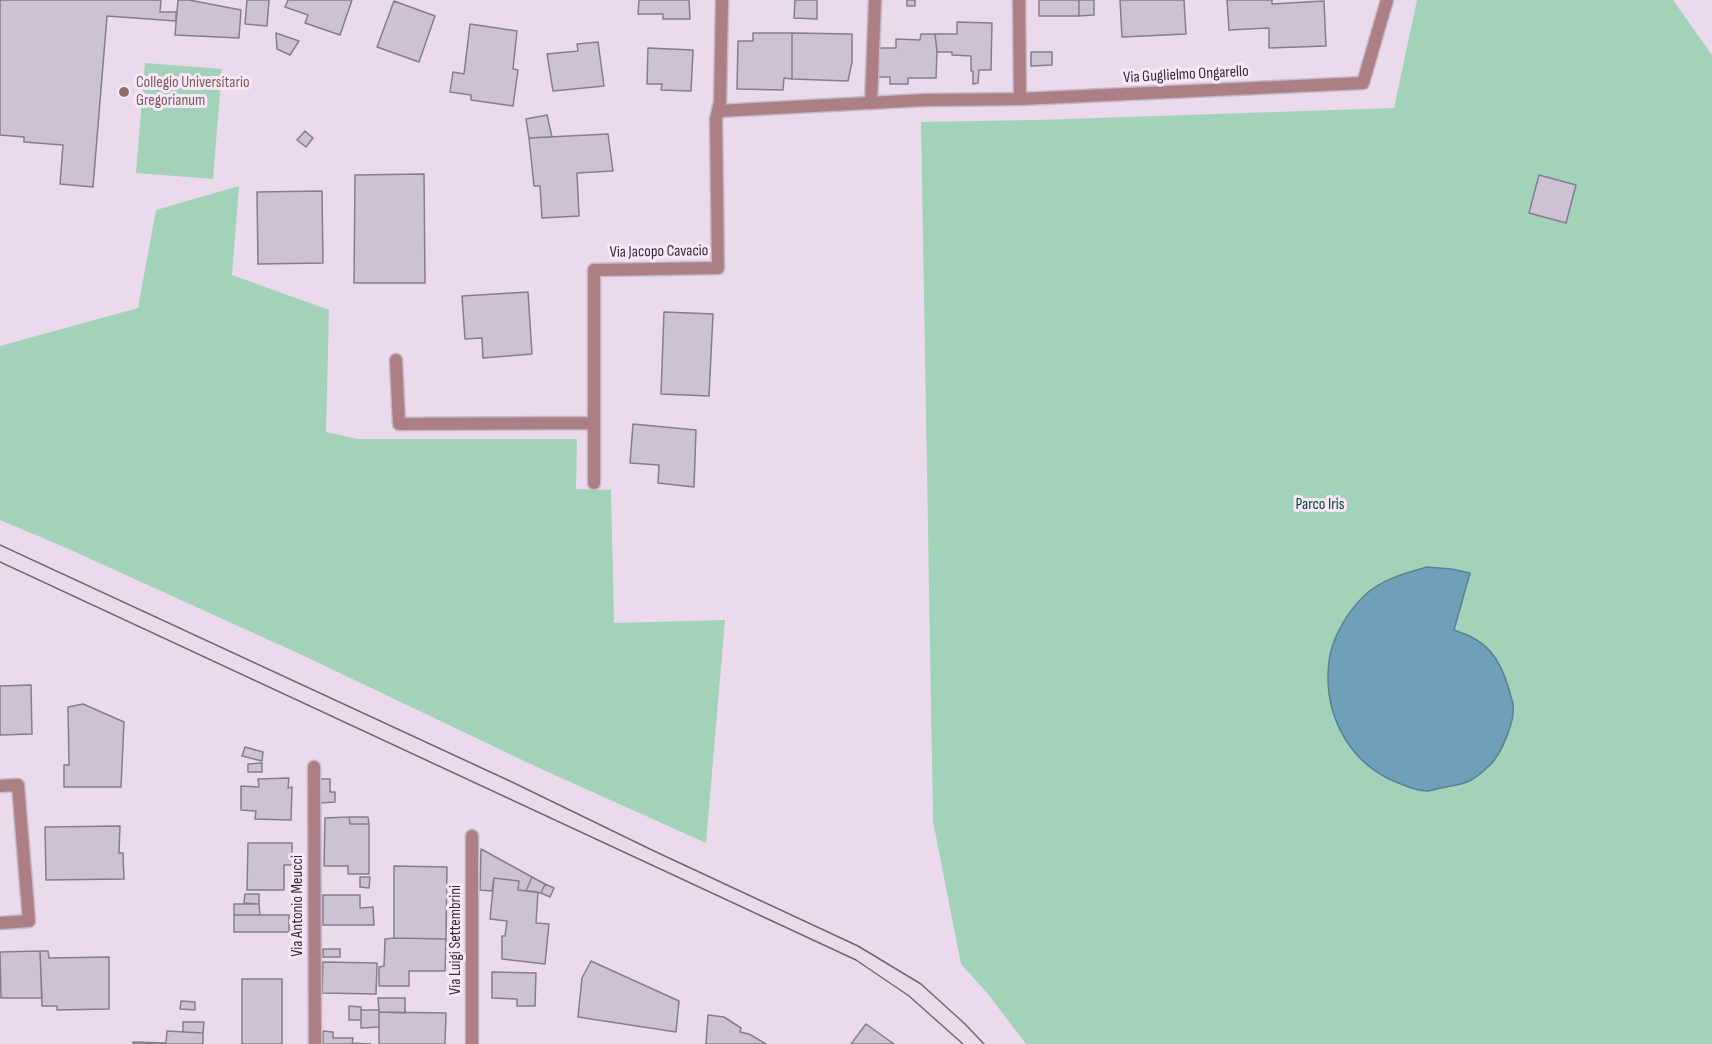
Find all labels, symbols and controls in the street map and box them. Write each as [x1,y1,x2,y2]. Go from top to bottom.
street label: Via Guglielmo Ongarello [1123,62,1249,88]
place label: Collegio Universitario Gregorianum [136,73,250,111]
marker: Collegio Universitario Gregorianum [117,85,131,99]
street label: Via Jacopo Cavacio [609,242,709,262]
park label: Parco Iris [1295,495,1345,515]
street label: Via Antonio Meucci [288,855,308,957]
street label: Via Luigi Settembrini [446,885,466,995]

